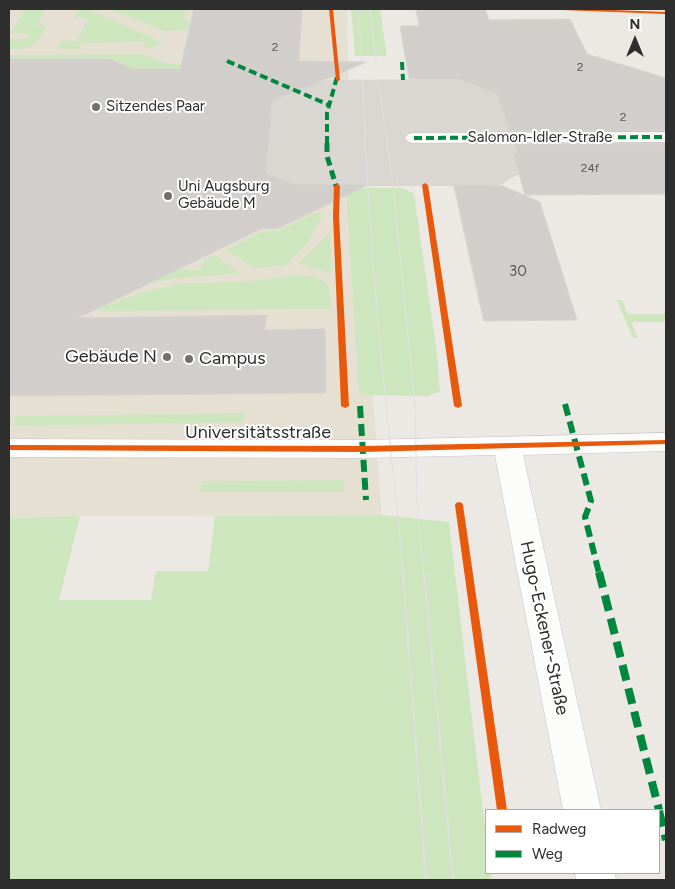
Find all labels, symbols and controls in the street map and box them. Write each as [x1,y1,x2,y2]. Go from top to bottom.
north arrow [610,15,660,65]
text: N [630,16,640,33]
house number: 2 [272,40,278,54]
house number: 2 [577,60,583,74]
place label: Sitzendes Paar [106,98,205,116]
marker: Sitzendes Paar [90,101,102,113]
house number: 2 [620,110,626,124]
street label: Salomon-Idler-Straße [468,129,612,147]
house number: 24f [581,161,599,175]
place label: Uni Augsburg Gebäude M [178,178,270,213]
marker: Uni Augsburg Gebäude M [162,190,174,202]
house number: 30 [509,263,527,281]
place label: Gebäude N [65,346,157,368]
place label: Campus [199,348,266,370]
marker: Gebäude N [161,351,173,363]
marker: Campus [183,353,195,365]
street label: Universitätsstraße [185,422,331,444]
street label: Hugo-Eckener-Straße [515,539,573,717]
legend [485,809,660,874]
text: Radweg [532,820,586,838]
text: Weg [532,845,563,863]

